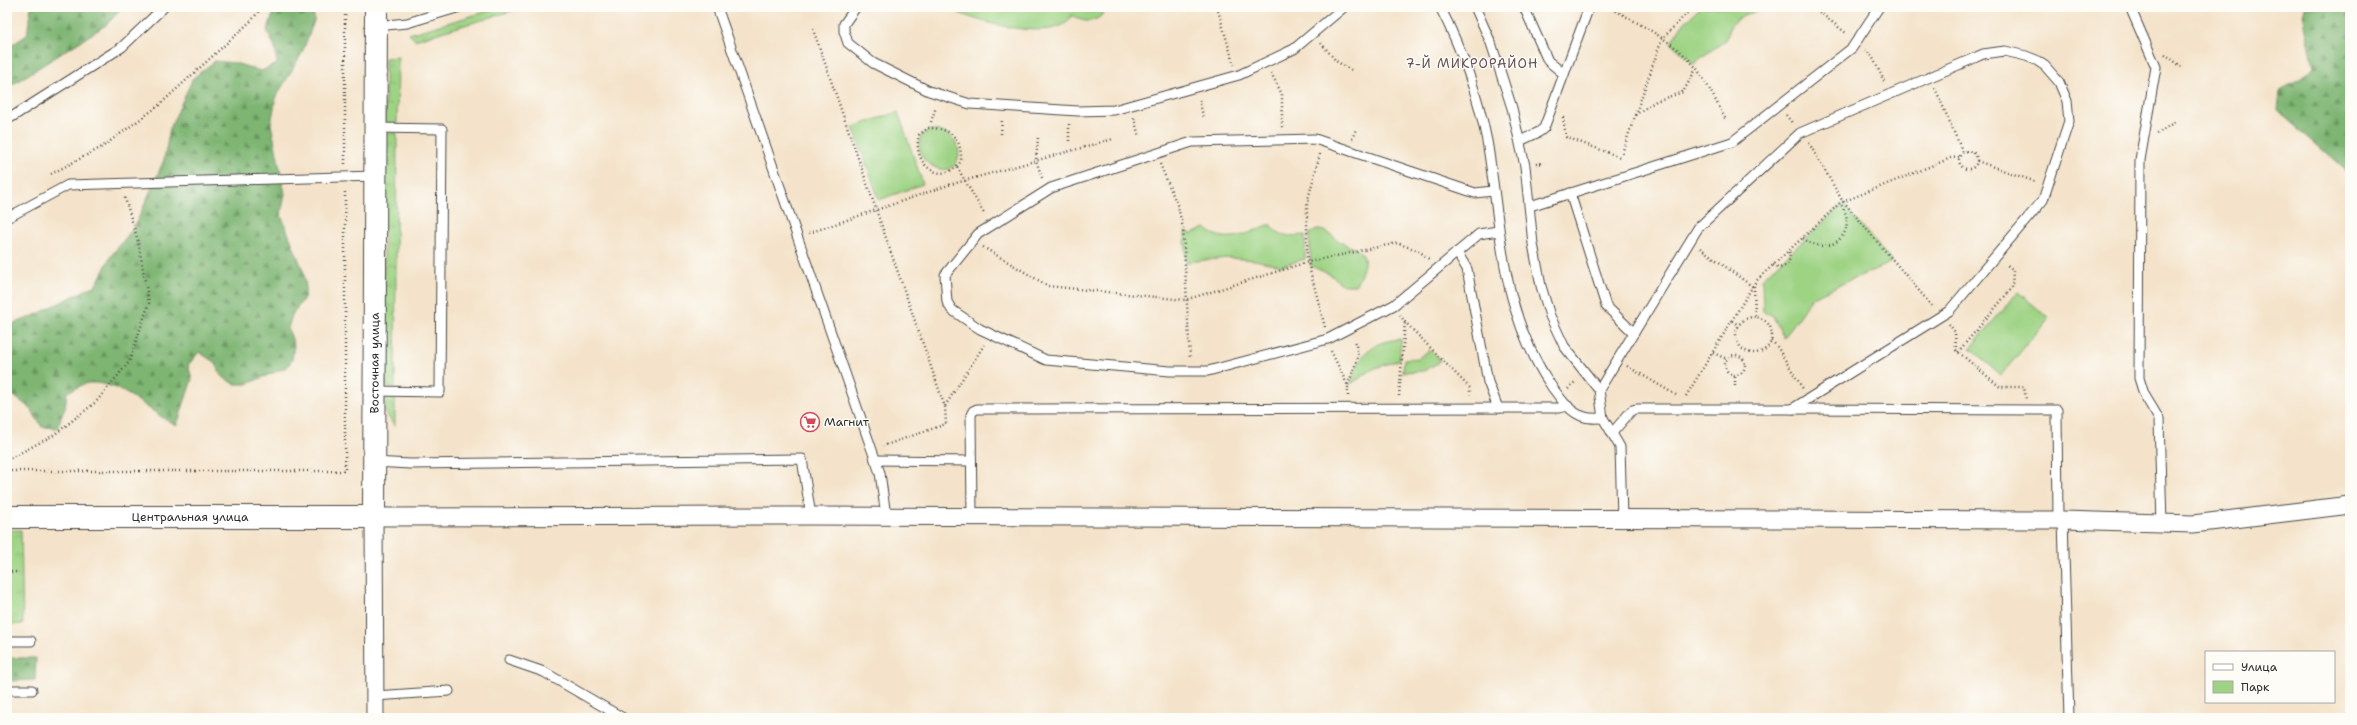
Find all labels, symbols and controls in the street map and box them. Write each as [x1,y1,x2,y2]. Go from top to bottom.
district label: 7-Й МИКРОРАЙОН [1406,54,1538,72]
street label: Восточная улица [366,312,383,413]
supermarket icon: Магнит [799,411,821,433]
place label: Магнит [824,414,870,430]
street label: Центральная улица [132,509,249,525]
legend [2205,651,2335,703]
text: Улица [2241,659,2278,675]
text: Парк [2241,679,2270,695]

